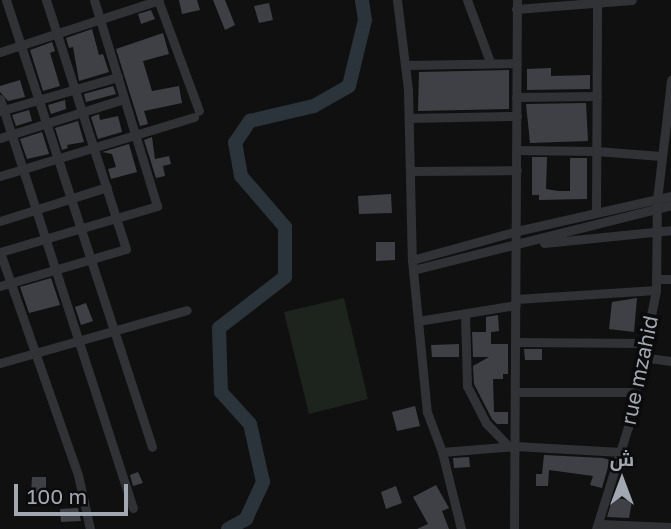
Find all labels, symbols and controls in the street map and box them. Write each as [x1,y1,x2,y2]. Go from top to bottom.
street label: rue mzahid [615,313,663,427]
north arrow [587,445,657,515]
text: ش [610,447,634,470]
scale bar [18,470,131,514]
text: 100 m [27,483,87,509]

